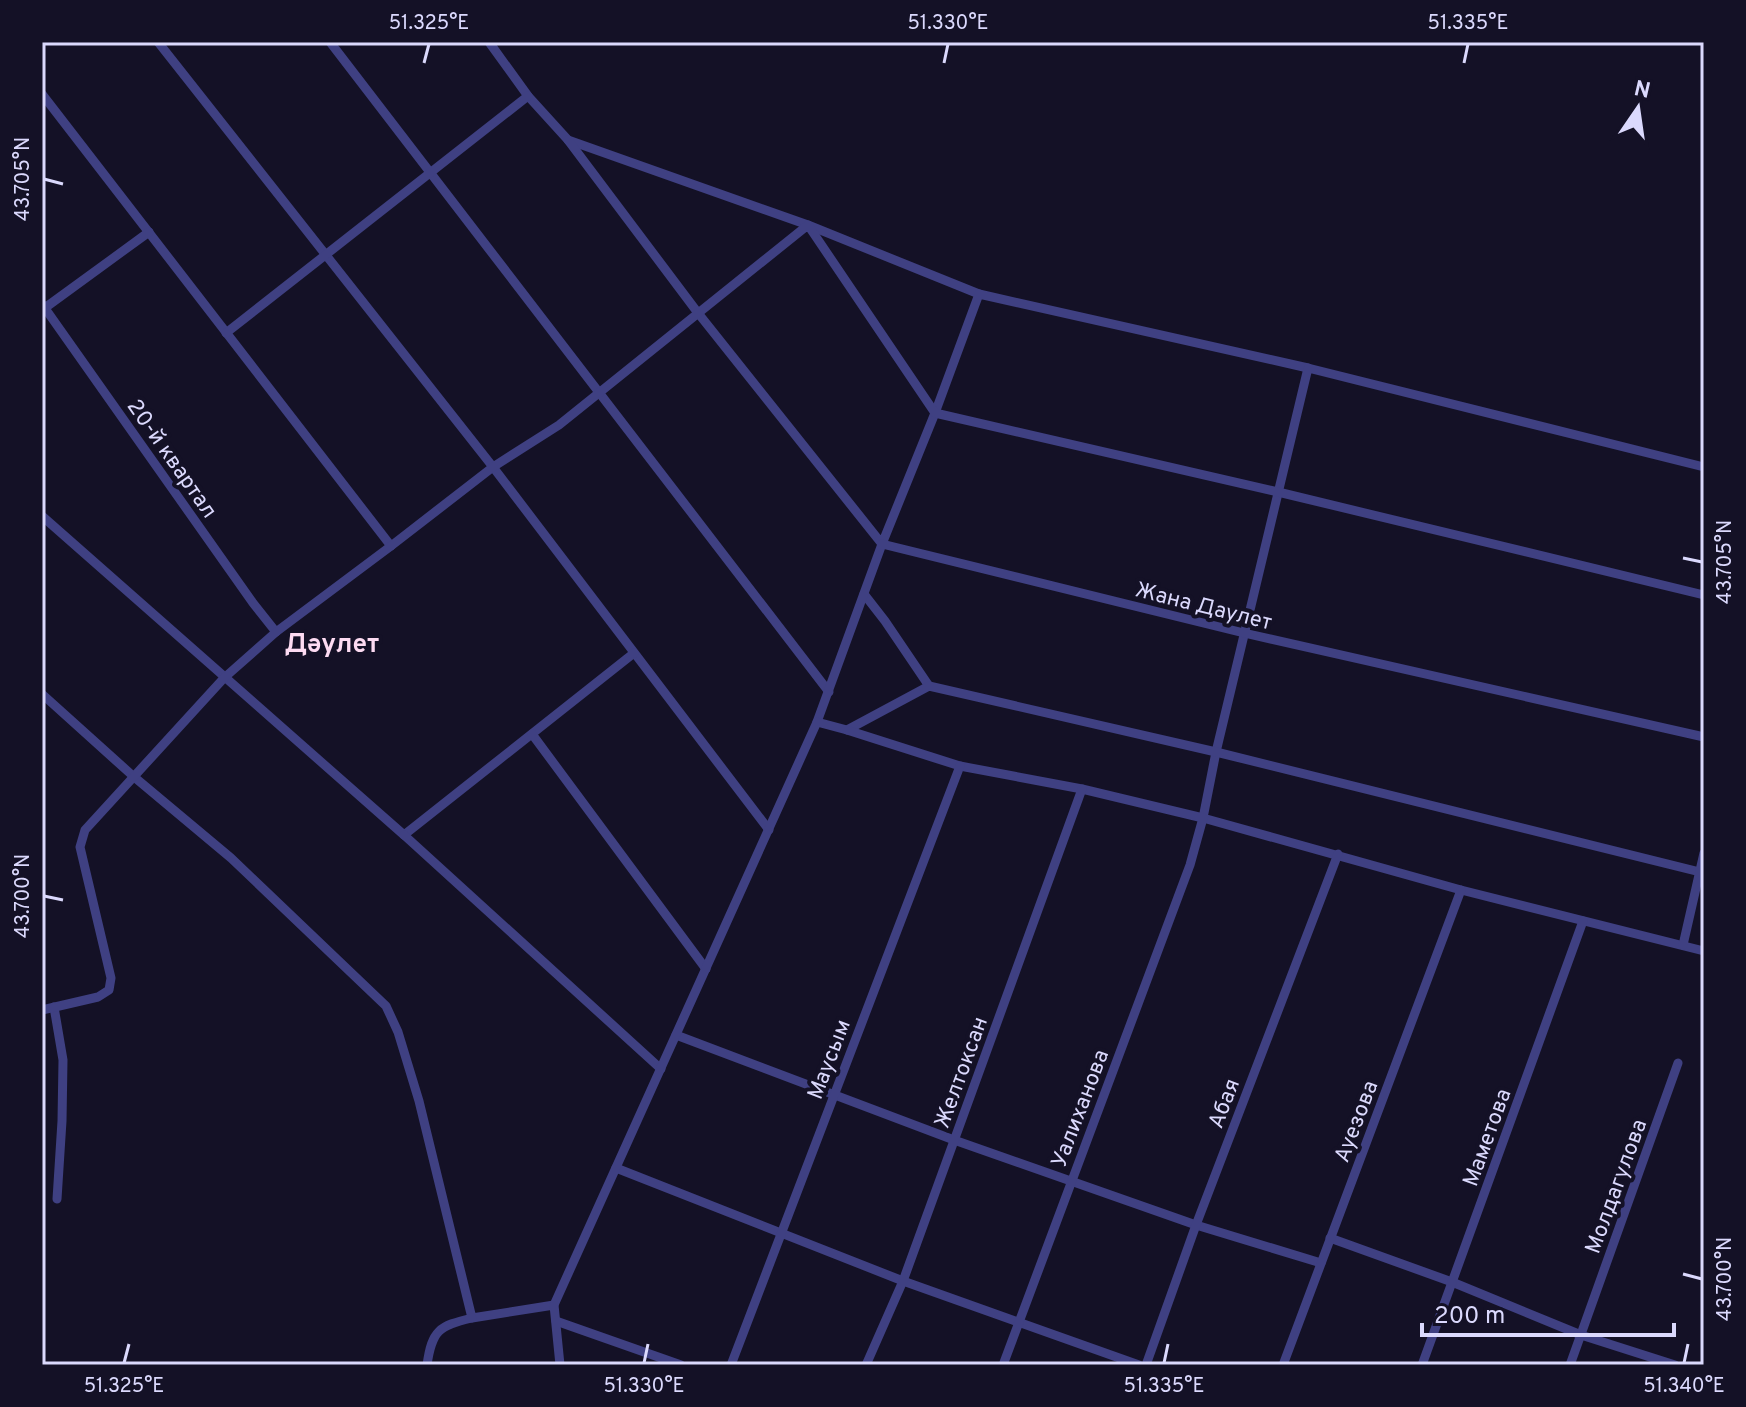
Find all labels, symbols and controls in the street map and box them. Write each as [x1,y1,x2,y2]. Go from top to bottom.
text: 51.325°E [389,11,469,37]
text: 51.330°E [907,11,989,37]
text: 51.335°E [1428,11,1508,37]
north arrow [1598,68,1678,148]
text: N [1631,76,1653,106]
text: 43.705°N [11,137,37,221]
street label: 20-й квартал [120,395,222,524]
text: 43.705°N [1713,520,1739,604]
street label: Жана Даулет [1132,577,1274,637]
district label: Дәулет [285,629,379,662]
text: 43.700°N [11,854,37,938]
street label: Желтоксан [930,1013,995,1132]
street label: Маусым [803,1016,858,1104]
street label: Уалиханова [1047,1046,1116,1172]
street label: Абая [1204,1075,1247,1133]
street label: Ауезова [1329,1077,1385,1167]
street label: Маметова [1458,1085,1518,1190]
street label: Молдагулова [1581,1116,1654,1258]
text: 43.700°N [1713,1237,1739,1321]
scale bar [1422,1287,1674,1337]
text: 200 m [1434,1302,1505,1332]
text: 51.325°E [84,1374,164,1400]
text: 51.330°E [603,1374,685,1400]
text: 51.335°E [1124,1374,1204,1400]
text: 51.340°E [1643,1374,1725,1400]

